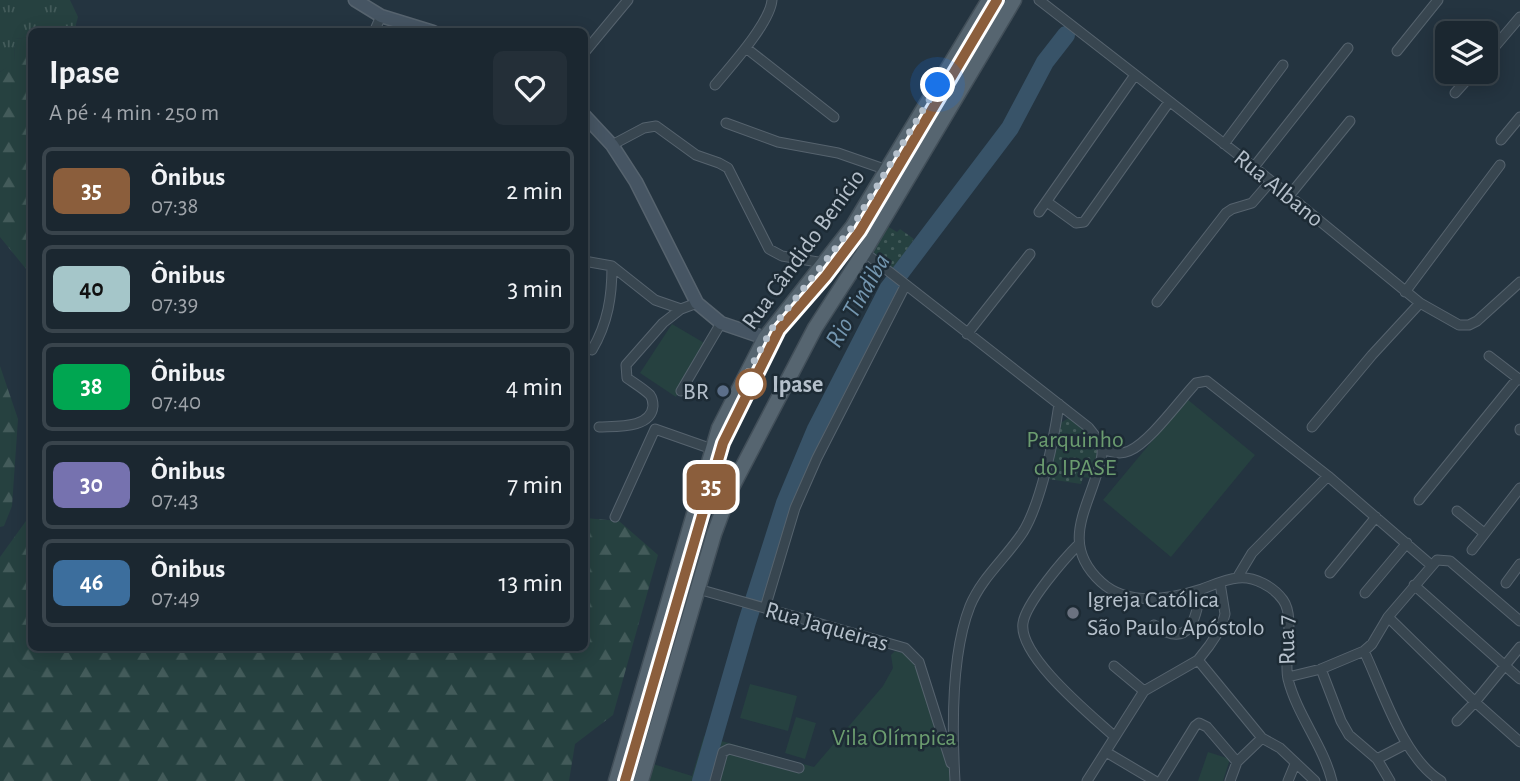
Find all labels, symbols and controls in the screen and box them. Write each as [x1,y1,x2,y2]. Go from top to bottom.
map controls [1435,21,1498,84]
button: layers [1435,21,1498,84]
button: heart [493,51,567,125]
text: Ipase [49,57,120,90]
your location [920,67,955,102]
text: A pé · 4 min · 250 m [49,102,219,125]
street label: Rua Albano [1229,146,1328,232]
text: Ônibus [151,164,225,190]
street label: Rua Cândido Benício [738,165,870,334]
text: 2 min [506,178,563,204]
text: 35 [81,179,102,203]
text: 07:38 [151,195,198,218]
water label: Rio Tindiba [821,249,895,352]
text: Ônibus [151,262,225,288]
text: 3 min [507,276,563,302]
text: 40 [79,277,104,301]
text: 07:39 [151,293,198,316]
text: Ônibus [151,360,225,386]
marker: Ipase [736,369,766,399]
place label: Ipase [772,373,823,397]
text: 4 min [506,374,563,400]
text: 38 [80,375,103,399]
place label: BR [683,380,709,404]
marker: BR [715,383,731,399]
text: 07:40 [151,391,201,414]
park label: Parquinho do IPASE [1026,428,1124,480]
text: Ônibus [151,458,225,484]
line badge: 35 [680,464,742,510]
text: 7 min [507,472,563,498]
text: 30 [80,473,103,497]
text: 35 [701,475,721,499]
text: 07:43 [151,489,199,512]
text: Ônibus [151,556,225,582]
text: 13 min [499,570,563,596]
text: 46 [80,571,103,595]
text: 07:49 [151,587,200,610]
place label: Igreja Católica São Paulo Apóstolo [1087,588,1265,640]
street label: Rua Jaqueiras [762,598,891,656]
marker: Igreja Católica São Paulo Apóstolo [1065,605,1081,621]
street label: Rua 7 [1274,614,1300,665]
park label: Vila Olímpica [832,726,956,750]

